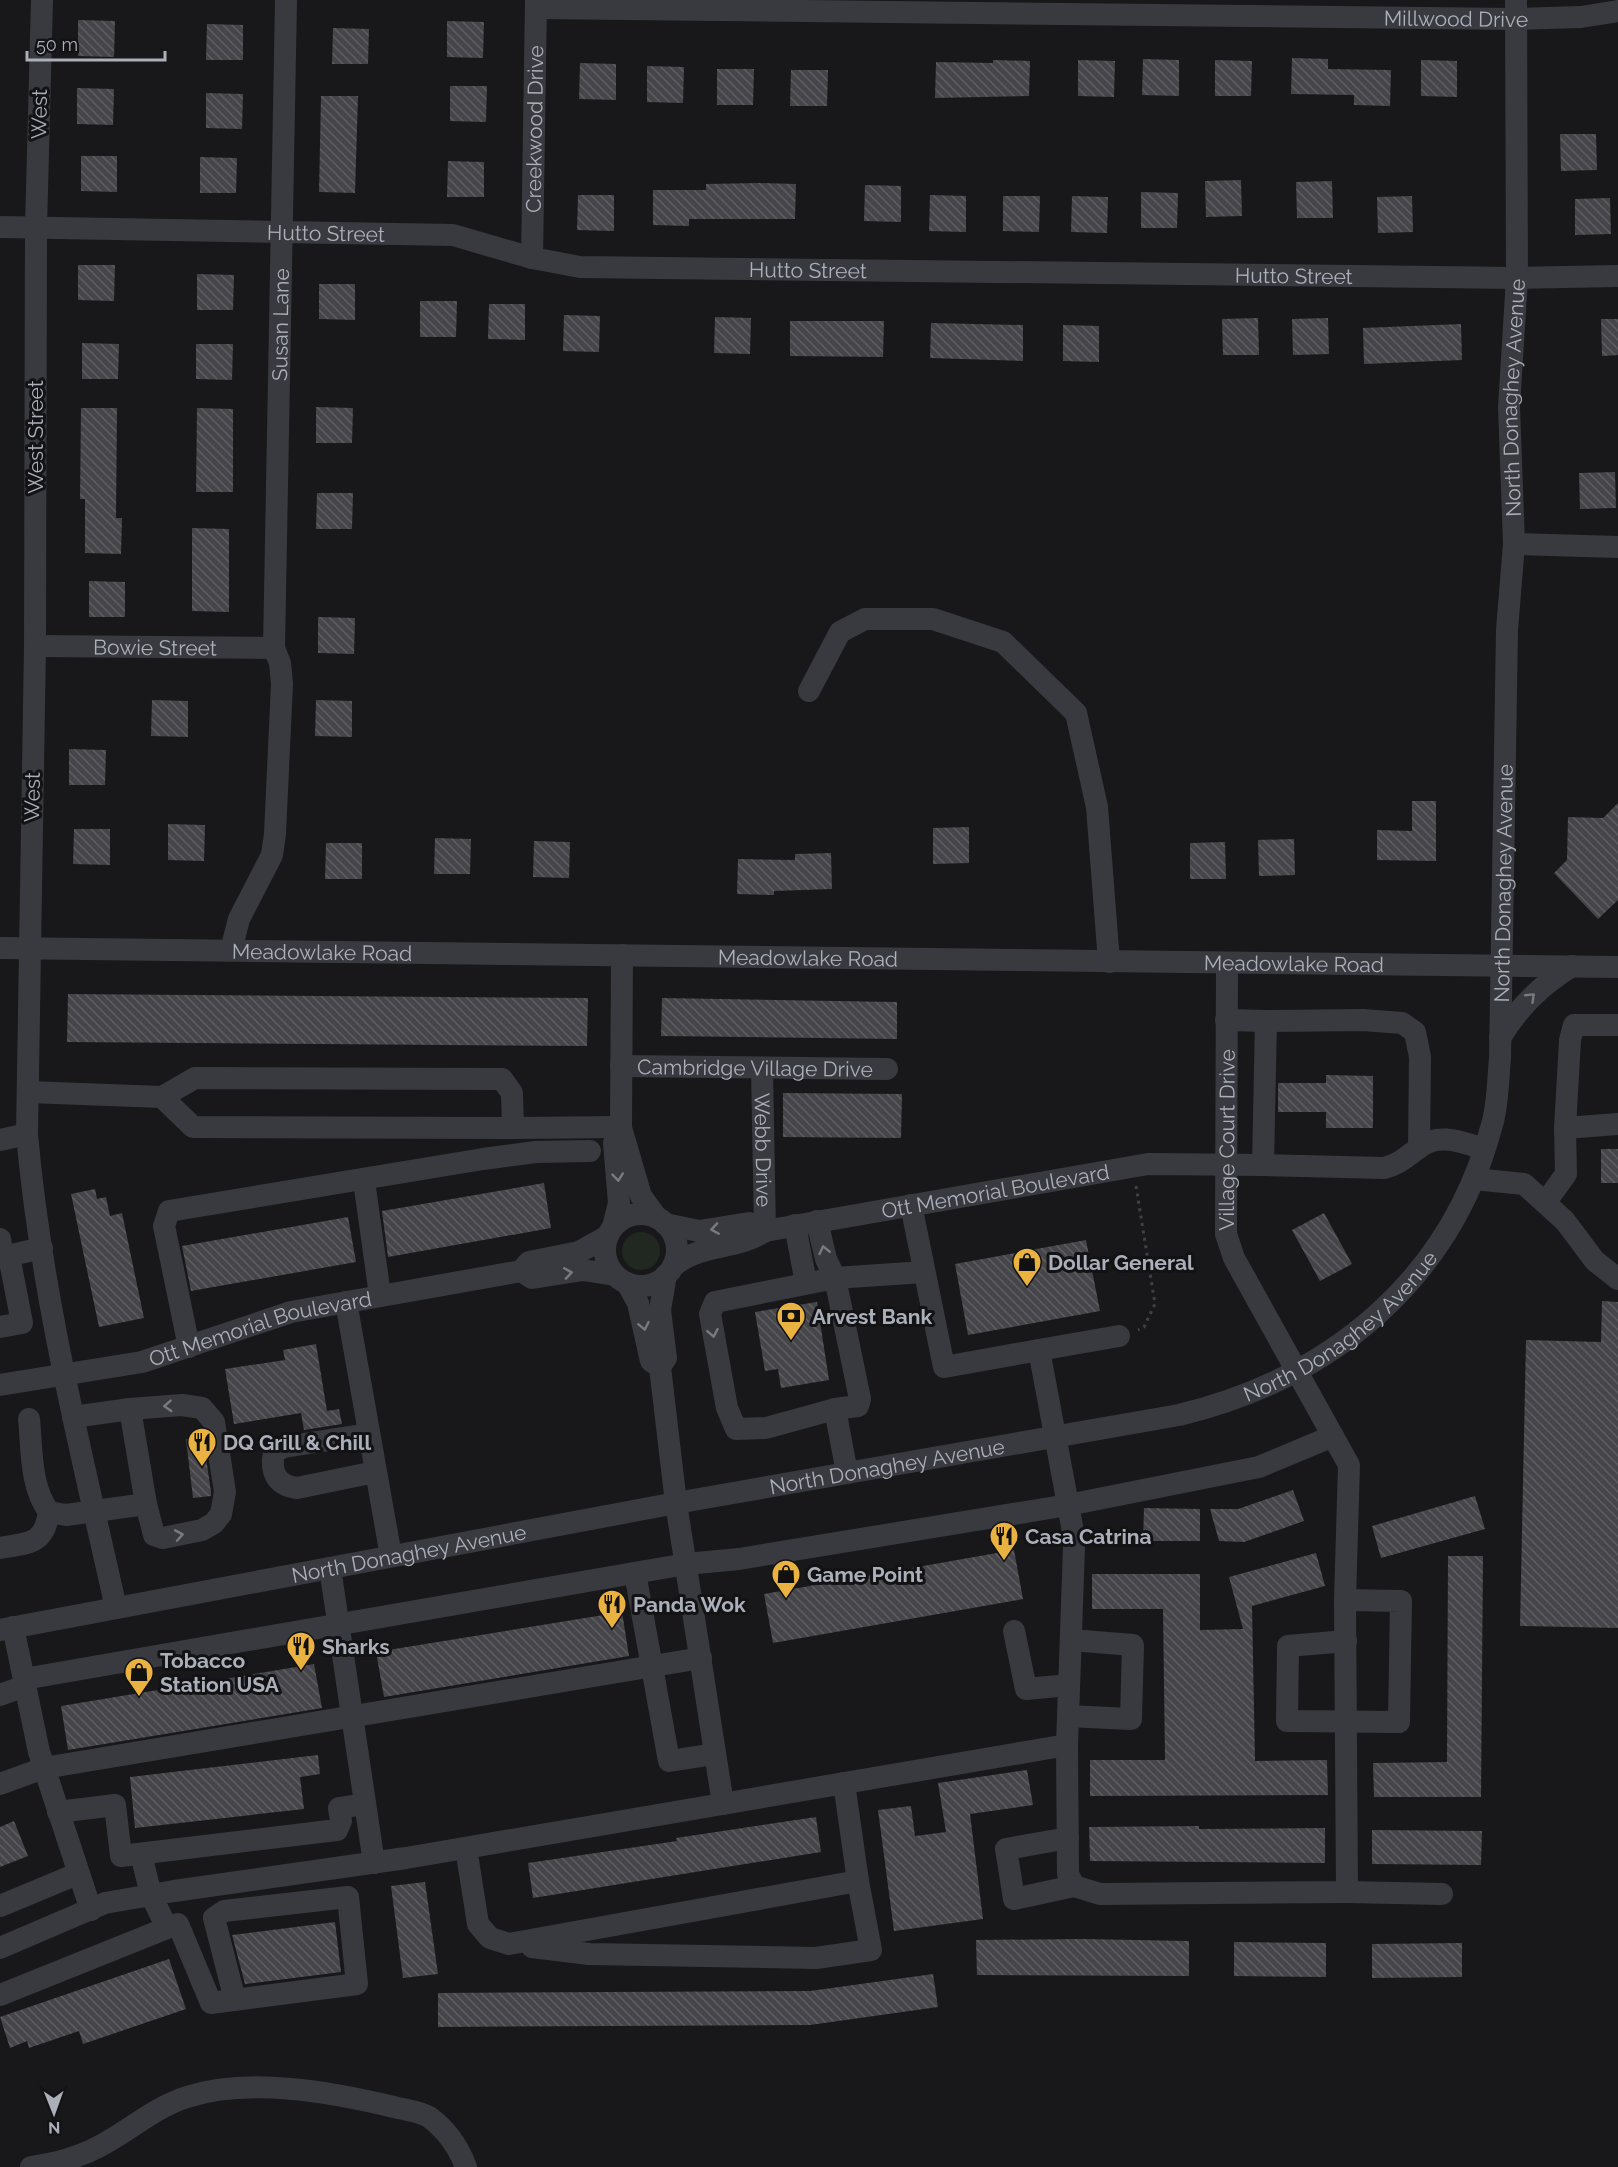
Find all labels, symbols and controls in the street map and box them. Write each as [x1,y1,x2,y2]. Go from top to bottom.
street label: Millwood Drive [1384,5,1528,32]
scale bar [27,24,165,62]
text: 50 m [36,34,78,55]
street label: Creekwood Drive [520,45,548,213]
street label: West [26,89,52,139]
street label: Hutto Street [267,219,385,246]
street label: Hutto Street [749,256,867,283]
street label: Hutto Street [1235,262,1353,289]
street label: Susan Lane [266,268,294,381]
street label: North Donaghey Avenue [1496,278,1529,517]
street label: West Street [23,380,48,494]
street label: Bowie Street [93,634,217,660]
street label: North Donaghey Avenue [1488,764,1517,1003]
street label: West [19,772,45,822]
street label: Meadowlake Road [232,938,412,965]
street label: Meadowlake Road [718,944,898,971]
street label: Meadowlake Road [1204,950,1384,977]
one-way arrow [1524,993,1534,1004]
street label: Village Court Drive [1214,1049,1239,1231]
street label: Cambridge Village Drive [637,1054,873,1081]
street label: Webb Drive [750,1093,777,1207]
street label: Ott Memorial Boulevard [879,1159,1111,1223]
one-way arrow [611,1173,624,1182]
one-way arrow [711,1223,720,1235]
one-way arrow [818,1245,831,1255]
shop icon: Dollar General [1011,1246,1043,1288]
street label: North Donaghey Avenue [1240,1246,1442,1406]
place label: Dollar General [1048,1250,1194,1275]
one-way arrow [563,1267,572,1279]
street label: Ott Memorial Boulevard [145,1285,373,1371]
bank icon: Arvest Bank [775,1300,807,1342]
place label: Arvest Bank [812,1304,932,1329]
one-way arrow [636,1321,649,1331]
one-way arrow [706,1327,719,1337]
one-way arrow [163,1399,173,1412]
restaurant icon: DQ Grill & Chill [186,1426,218,1468]
place label: DQ Grill & Chill [223,1430,372,1455]
street label: North Donaghey Avenue [767,1433,1007,1499]
street label: North Donaghey Avenue [289,1519,528,1587]
restaurant icon: Casa Catrina [988,1520,1020,1562]
place label: Casa Catrina [1025,1524,1152,1549]
one-way arrow [174,1529,184,1542]
shop icon: Game Point [770,1558,802,1600]
place label: Game Point [807,1562,923,1587]
restaurant icon: Panda Wok [596,1588,628,1630]
place label: Panda Wok [633,1592,746,1617]
restaurant icon: Sharks [285,1630,317,1672]
place label: Sharks [322,1634,390,1659]
place label: Tobacco Station USA [160,1648,280,1697]
shop icon: Tobacco Station USA [123,1656,155,1698]
north arrow [24,2083,84,2143]
text: N [48,2118,61,2137]

